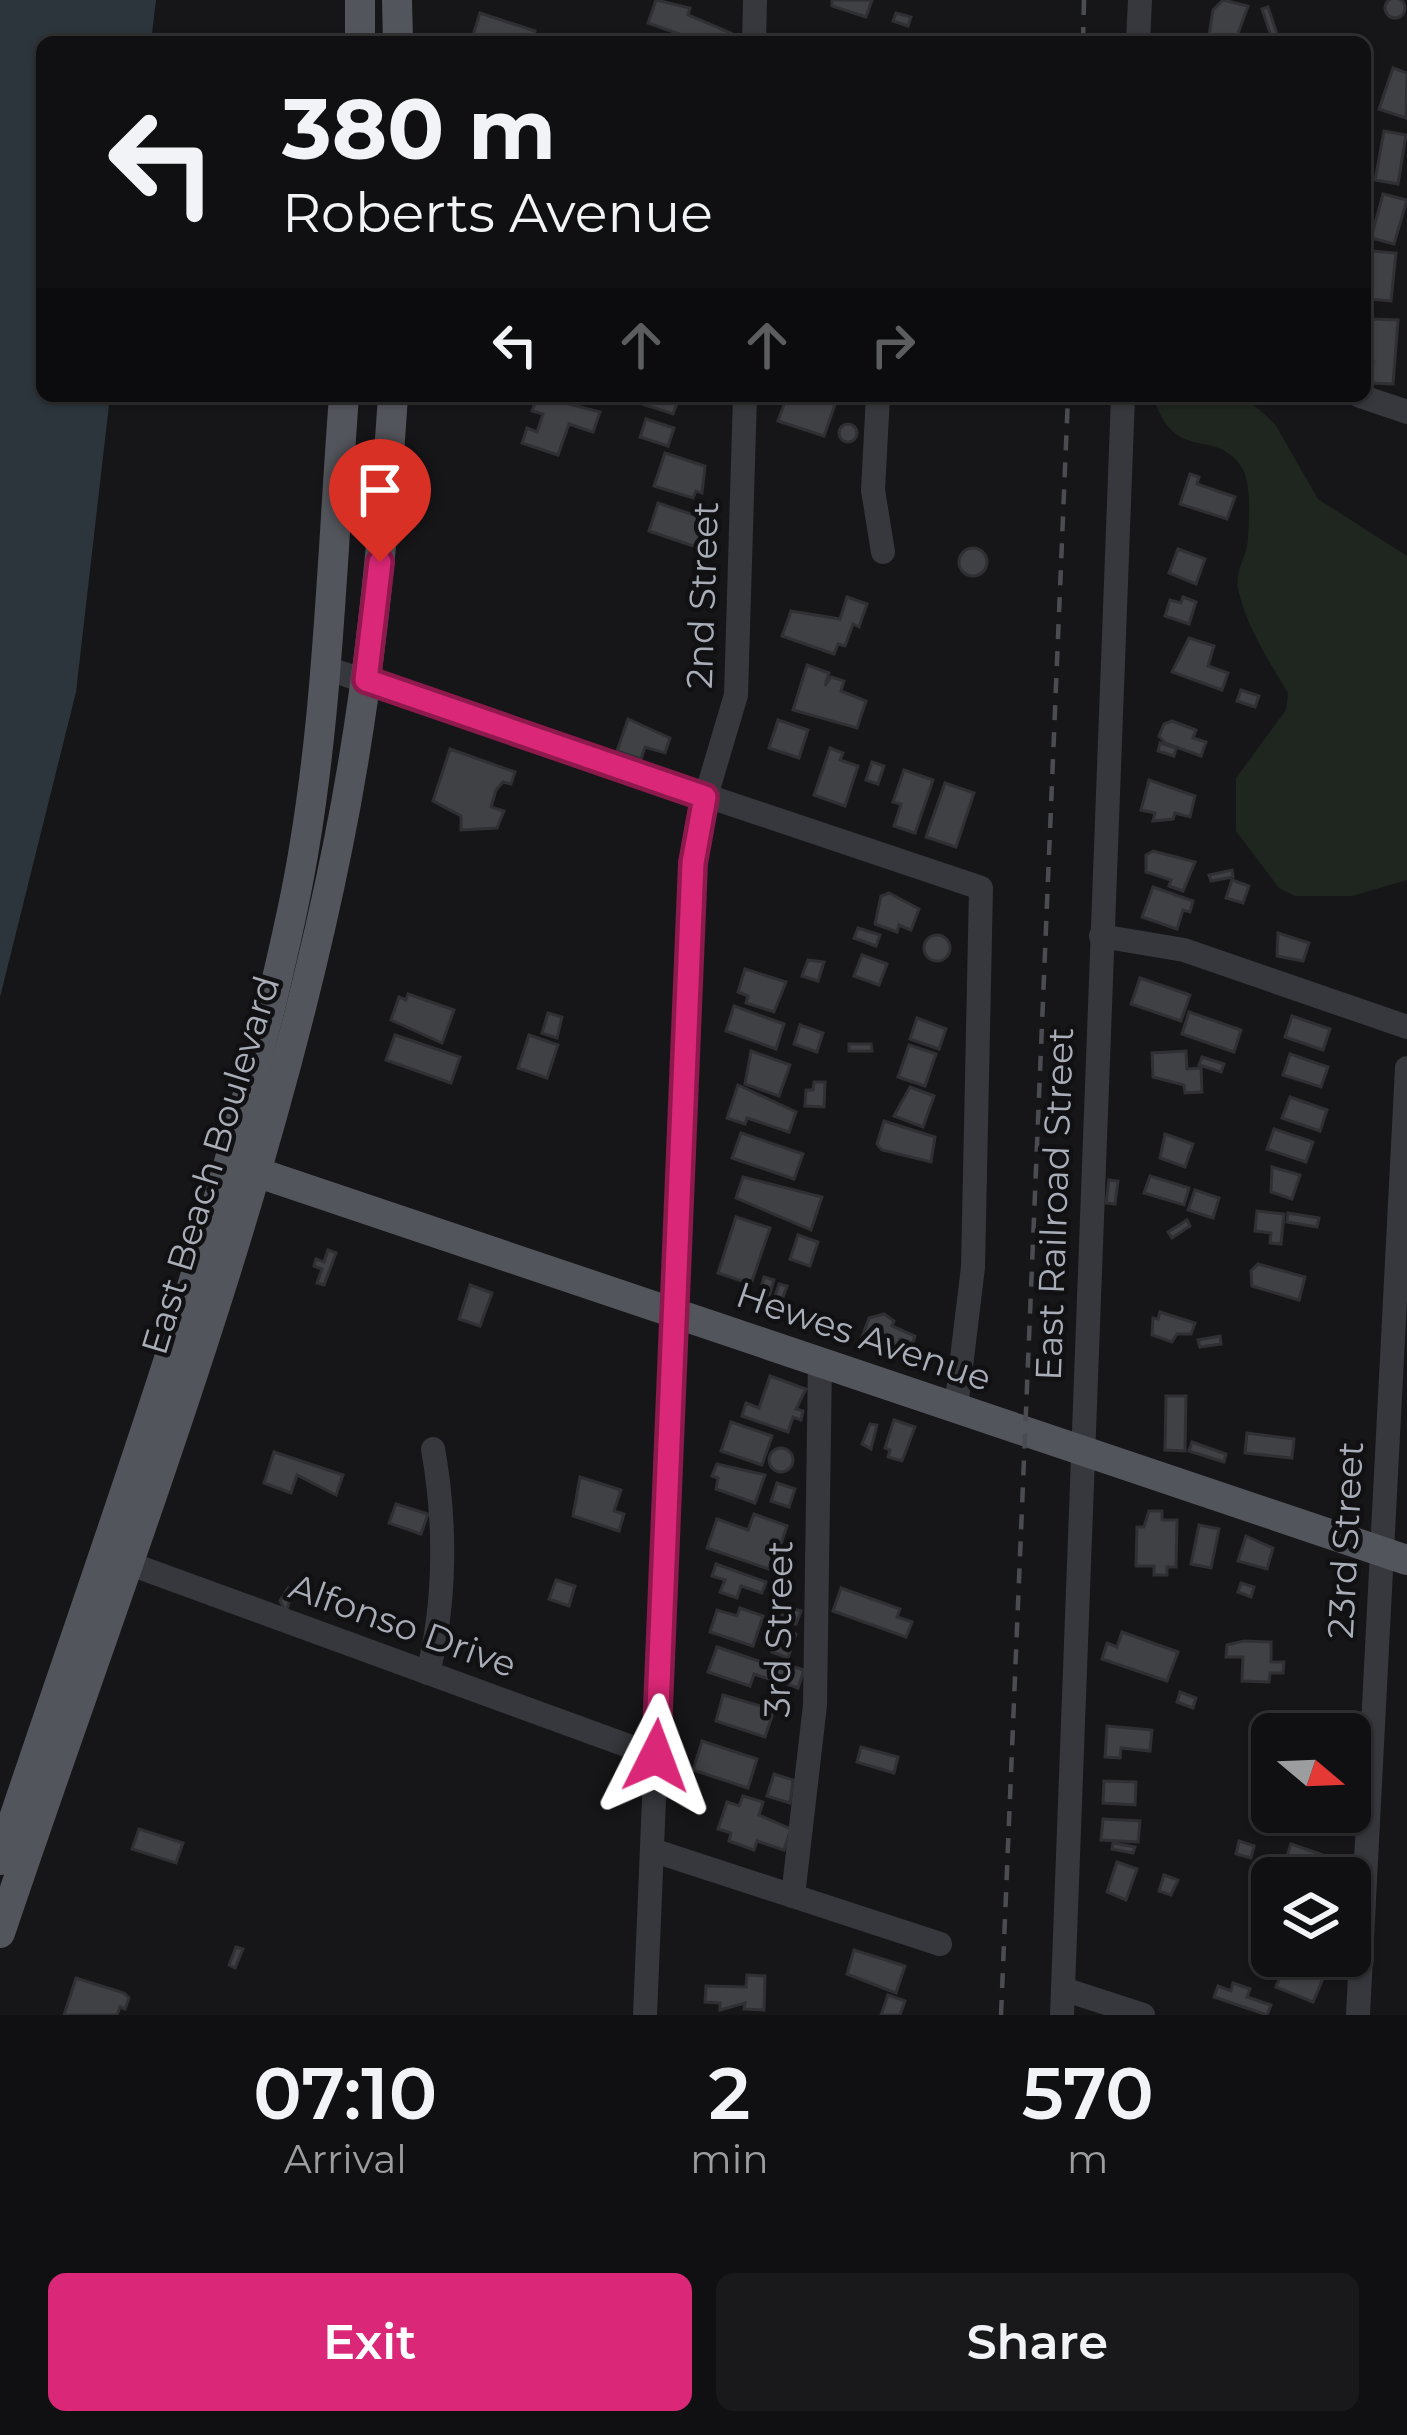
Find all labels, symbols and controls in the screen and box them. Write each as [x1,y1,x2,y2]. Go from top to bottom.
text: 380 m [282,78,556,180]
icon: left [84,84,240,240]
text: Roberts Avenue [282,180,713,246]
icon: left [482,312,548,378]
icon: ahead [608,312,674,378]
icon: ahead [734,312,800,378]
icon: right [860,312,926,378]
pin [329,439,431,562]
icon: arrive [347,457,413,523]
street label: 2nd Street [677,501,727,689]
street label: East Beach Boulevard [131,970,289,1360]
street label: East Railroad Street [1026,1027,1082,1381]
street label: Hewes Avenue [731,1272,997,1400]
street label: 23rd Street [1318,1440,1372,1640]
street label: 3rd Street [754,1540,802,1718]
street label: Alfonso Drive [284,1564,522,1686]
position arrow [593,1693,719,1819]
north arrow [1251,1713,1371,1833]
map controls [1251,1713,1371,1977]
button: layers [1251,1857,1371,1977]
text: 07:10 [253,2049,437,2137]
text: 2 [709,2049,750,2137]
text: 570 [1022,2049,1154,2137]
text: Arrival [284,2135,407,2183]
text: min [690,2135,769,2183]
text: m [1067,2135,1108,2183]
button: Exit [48,2273,692,2411]
button: Share [716,2273,1359,2411]

